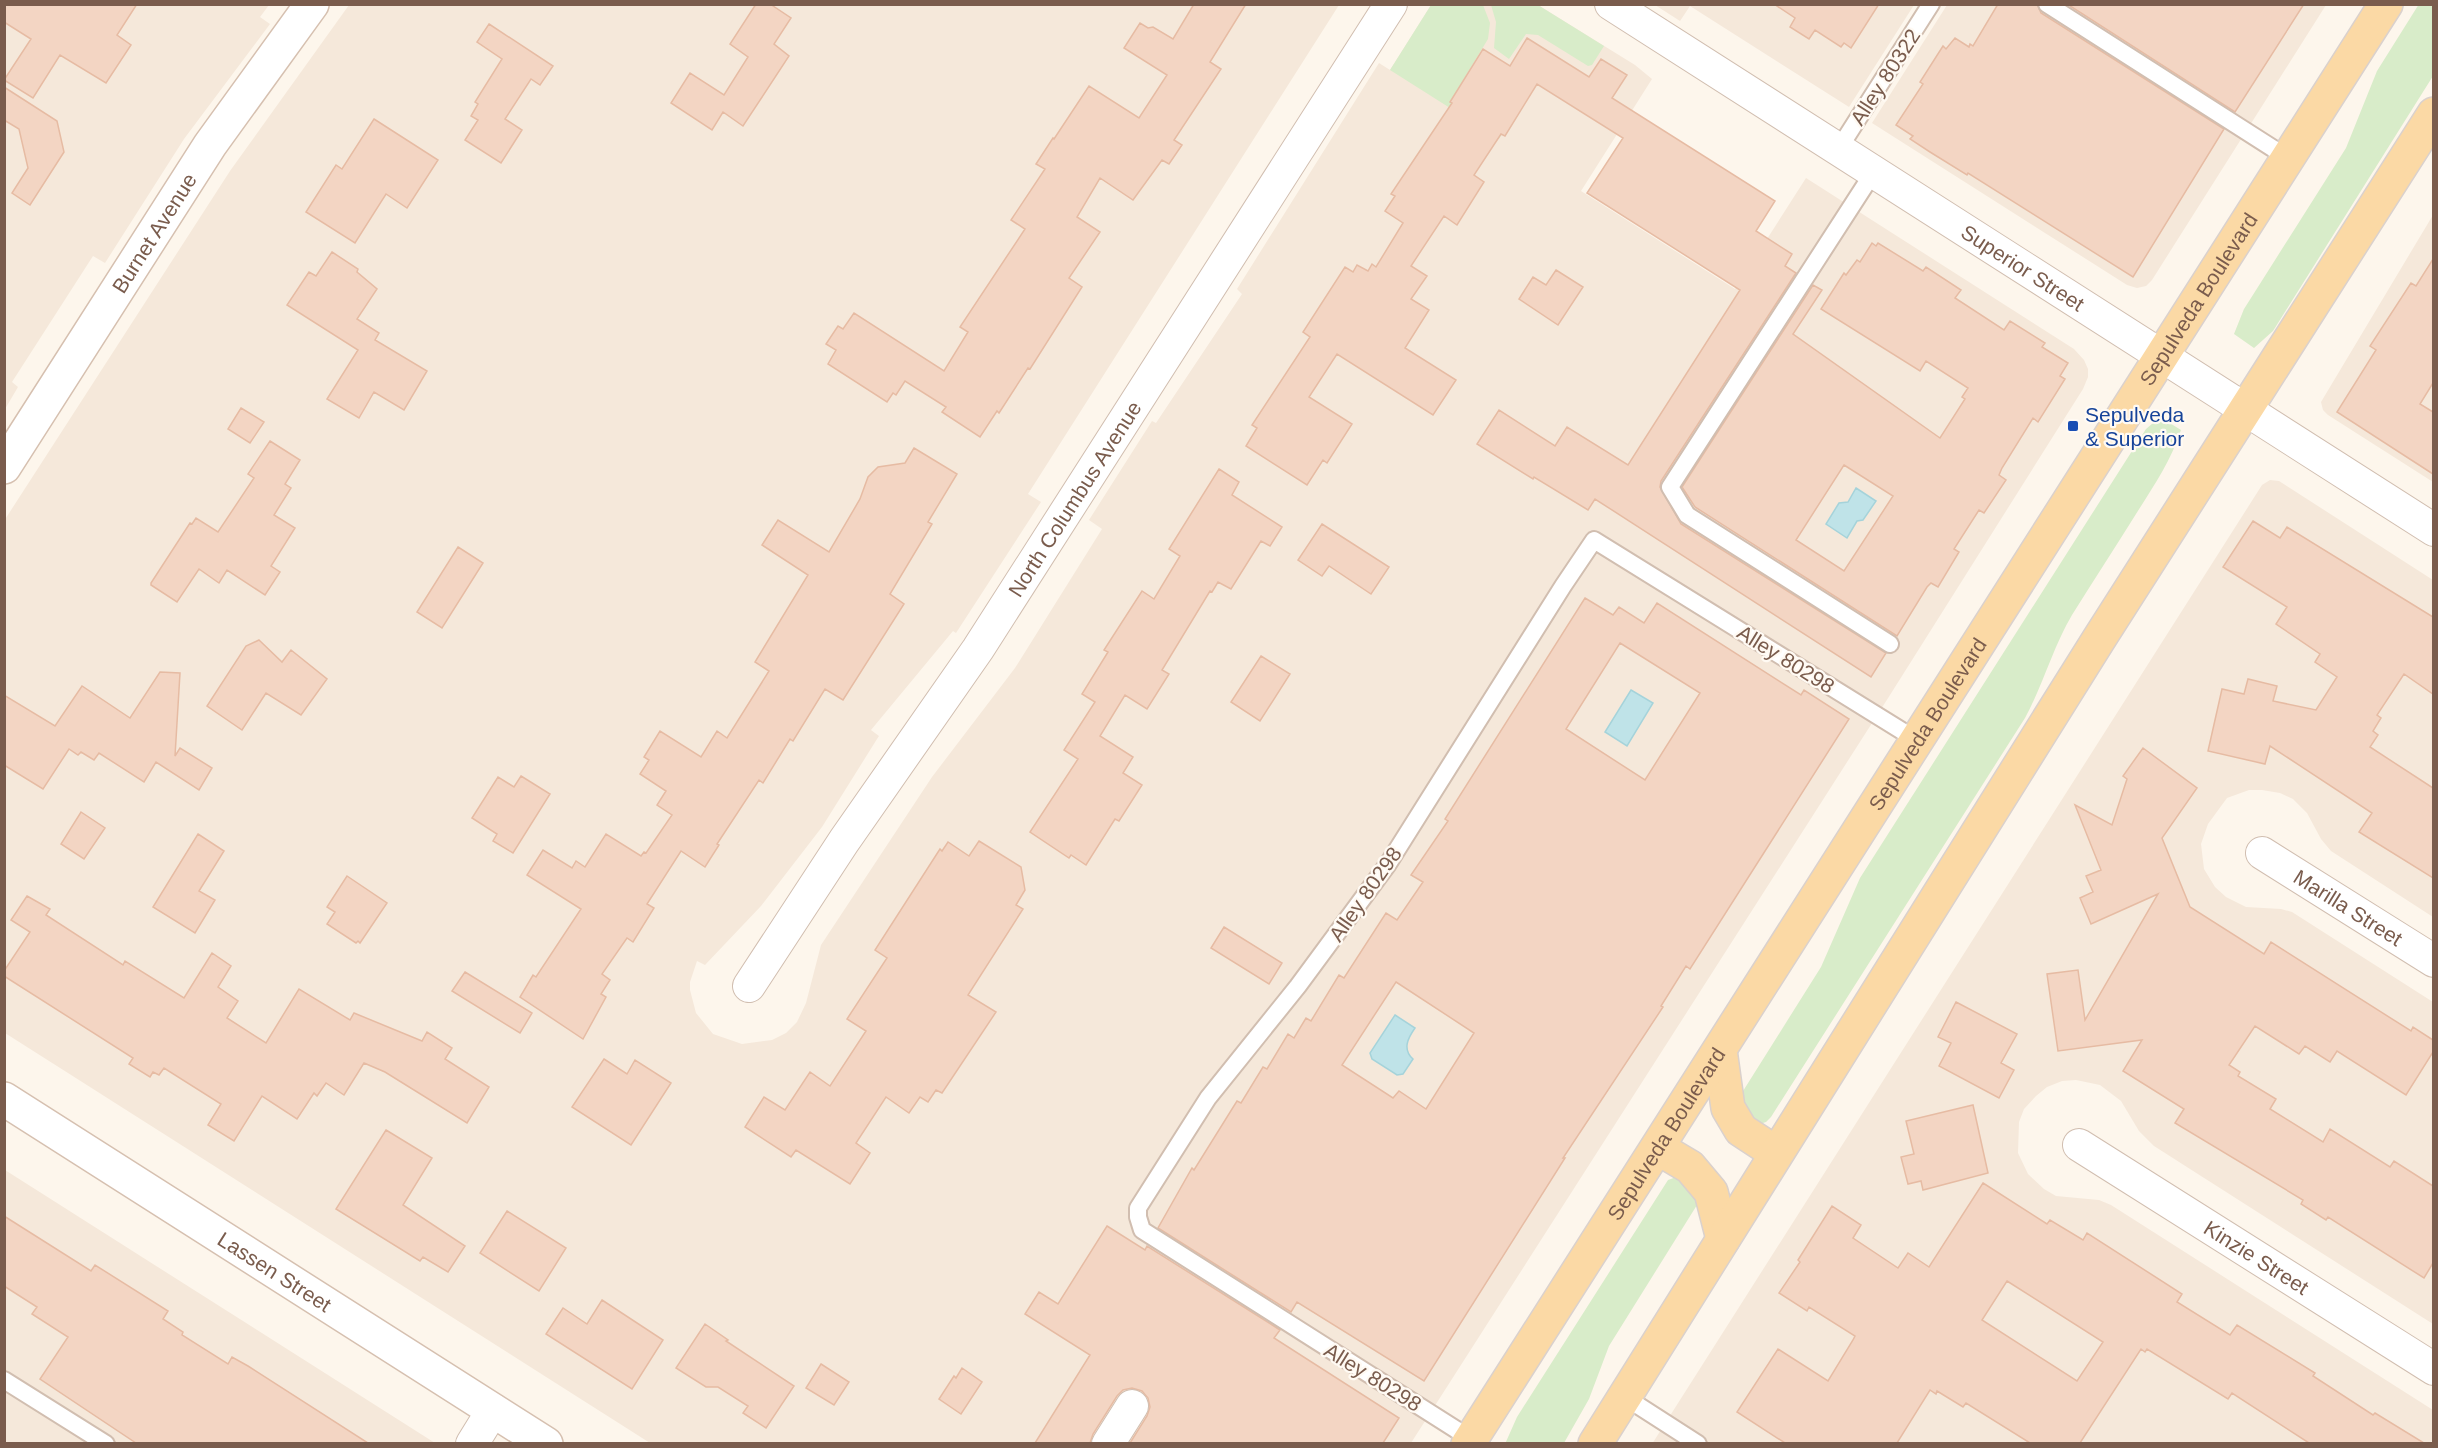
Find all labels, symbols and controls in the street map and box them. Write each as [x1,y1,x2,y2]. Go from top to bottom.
street label: Alley 80322 [1845,25,1925,129]
street label: Burnet Avenue [107,169,201,297]
street label: Sepulveda Boulevard [2135,208,2261,389]
street label: Superior Street [1957,220,2089,315]
street label: North Columbus Avenue [1003,397,1145,601]
place label: Sepulveda & Superior [2085,403,2185,450]
marker: Sepulveda & Superior [2066,419,2080,433]
street label: Alley 80298 [1733,620,1839,698]
street label: Sepulveda Boulevard [1864,633,1990,814]
street label: Alley 80298 [1324,842,1406,946]
street label: Marilla Street [2290,865,2407,950]
street label: Sepulveda Boulevard [1602,1043,1729,1224]
street label: Kinzie Street [2200,1216,2313,1299]
street label: Lassen Street [214,1227,336,1316]
street label: Alley 80298 [1320,1338,1426,1416]

